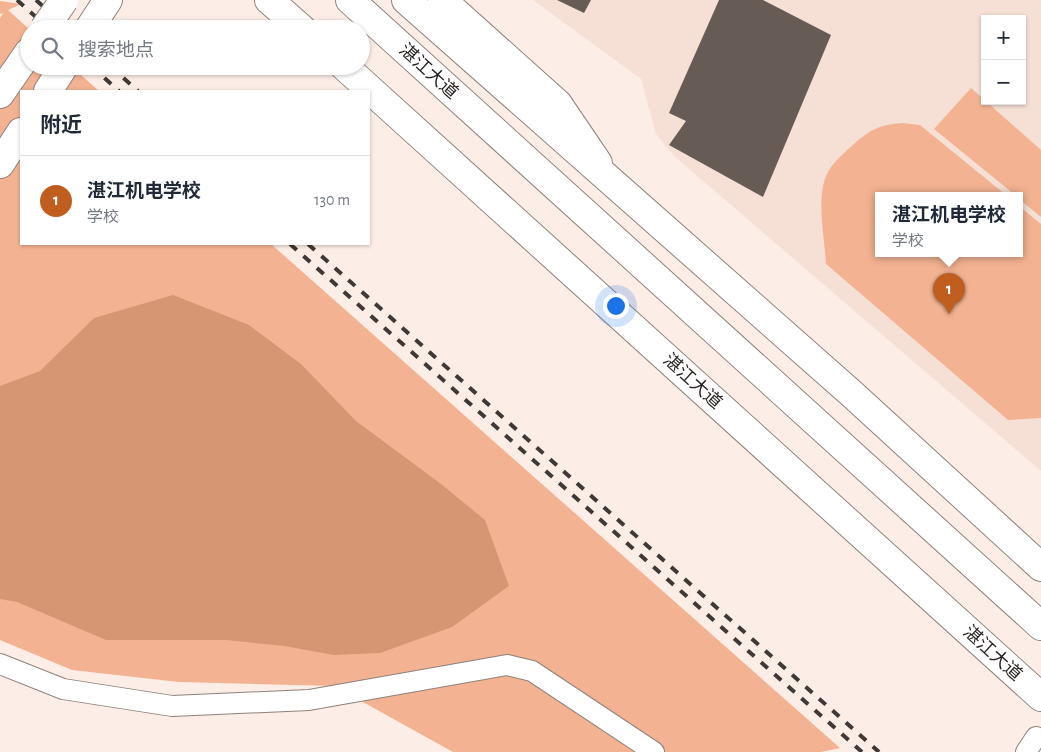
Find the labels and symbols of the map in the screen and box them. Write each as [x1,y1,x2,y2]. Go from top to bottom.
street label: 湛江大道 [396,39,462,103]
pin: 1 [933,273,965,314]
your location [603,293,629,319]
street label: 湛江大道 [660,349,726,413]
street label: 湛江大道 [960,621,1026,685]

